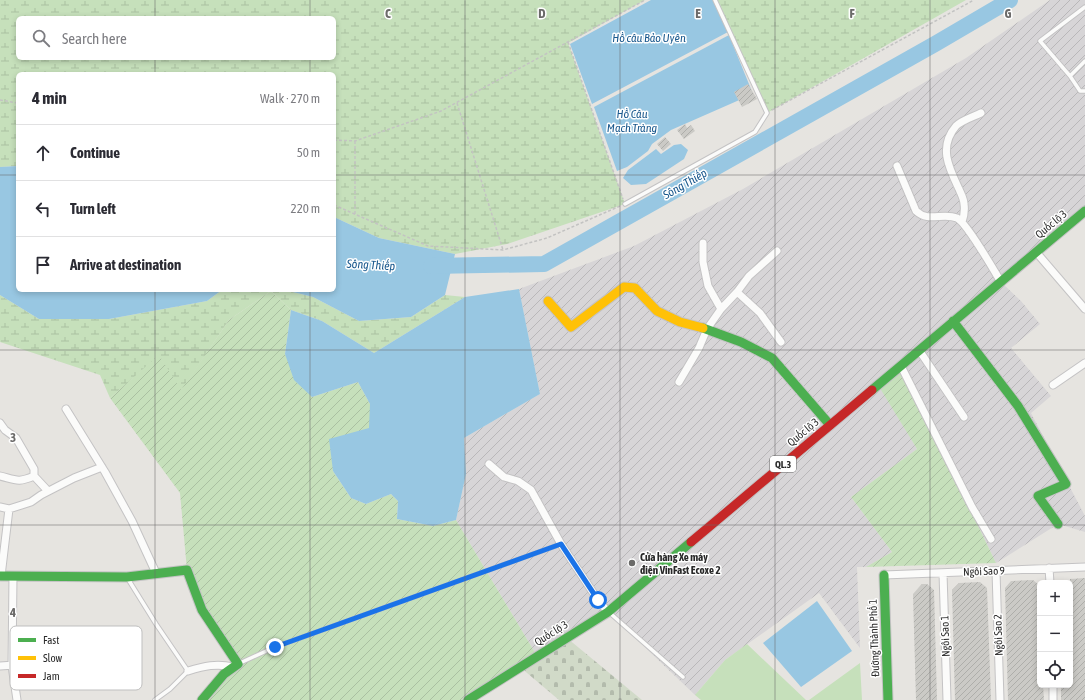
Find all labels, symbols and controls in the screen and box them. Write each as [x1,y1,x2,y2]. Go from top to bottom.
text: C [385,6,391,21]
text: D [538,6,546,21]
text: E [695,6,701,21]
text: F [849,6,855,21]
text: G [1005,6,1012,21]
search box [16,16,336,60]
icon: search [30,27,52,49]
text: Search here [62,30,127,47]
water label: Hồ câu Bảo Uyên [612,31,686,45]
text: 4 min [32,88,67,108]
text: Walk · 270 m [260,91,320,106]
water label: Hồ Câu Mạch Tràng [607,107,657,135]
icon: ahead [32,142,54,164]
text: Continue [70,144,120,161]
text: 50 m [297,145,320,160]
water label: Sông Thiếp [660,166,710,203]
icon: left [32,198,54,220]
text: Turn left [70,200,116,217]
text: 220 m [291,201,320,216]
street label: Quốc lộ 3 [1033,207,1070,241]
icon: arrive [32,254,54,276]
text: Arrive at destination [70,256,181,273]
water label: Sông Thiếp [345,257,396,273]
street label: Quốc lộ 3 [785,415,822,449]
text: 3 [10,430,16,445]
road number: QL.3 [770,456,796,472]
place label: Cửa hàng Xe máy điện VinFast Ecoxe 2 [640,551,721,576]
marker: Cửa hàng Xe máy điện VinFast Ecoxe 2 [627,558,637,568]
street label: Ngôi Sao 9 [963,564,1005,578]
map controls [1037,580,1073,688]
button: + [1037,580,1073,616]
route start [589,591,607,609]
street label: Đường Thành Phố 1 [867,599,881,677]
text: 4 [9,605,16,620]
street label: Ngôi Sao 2 [991,614,1005,656]
street label: Ngôi Sao 1 [938,615,952,657]
button: − [1037,616,1073,652]
street label: Quốc lộ 3 [532,618,570,649]
legend [10,626,142,690]
text: Fast [43,634,59,646]
route end [266,638,284,656]
text: Slow [43,652,62,664]
button: locate [1037,652,1073,688]
text: Jam [43,670,60,682]

